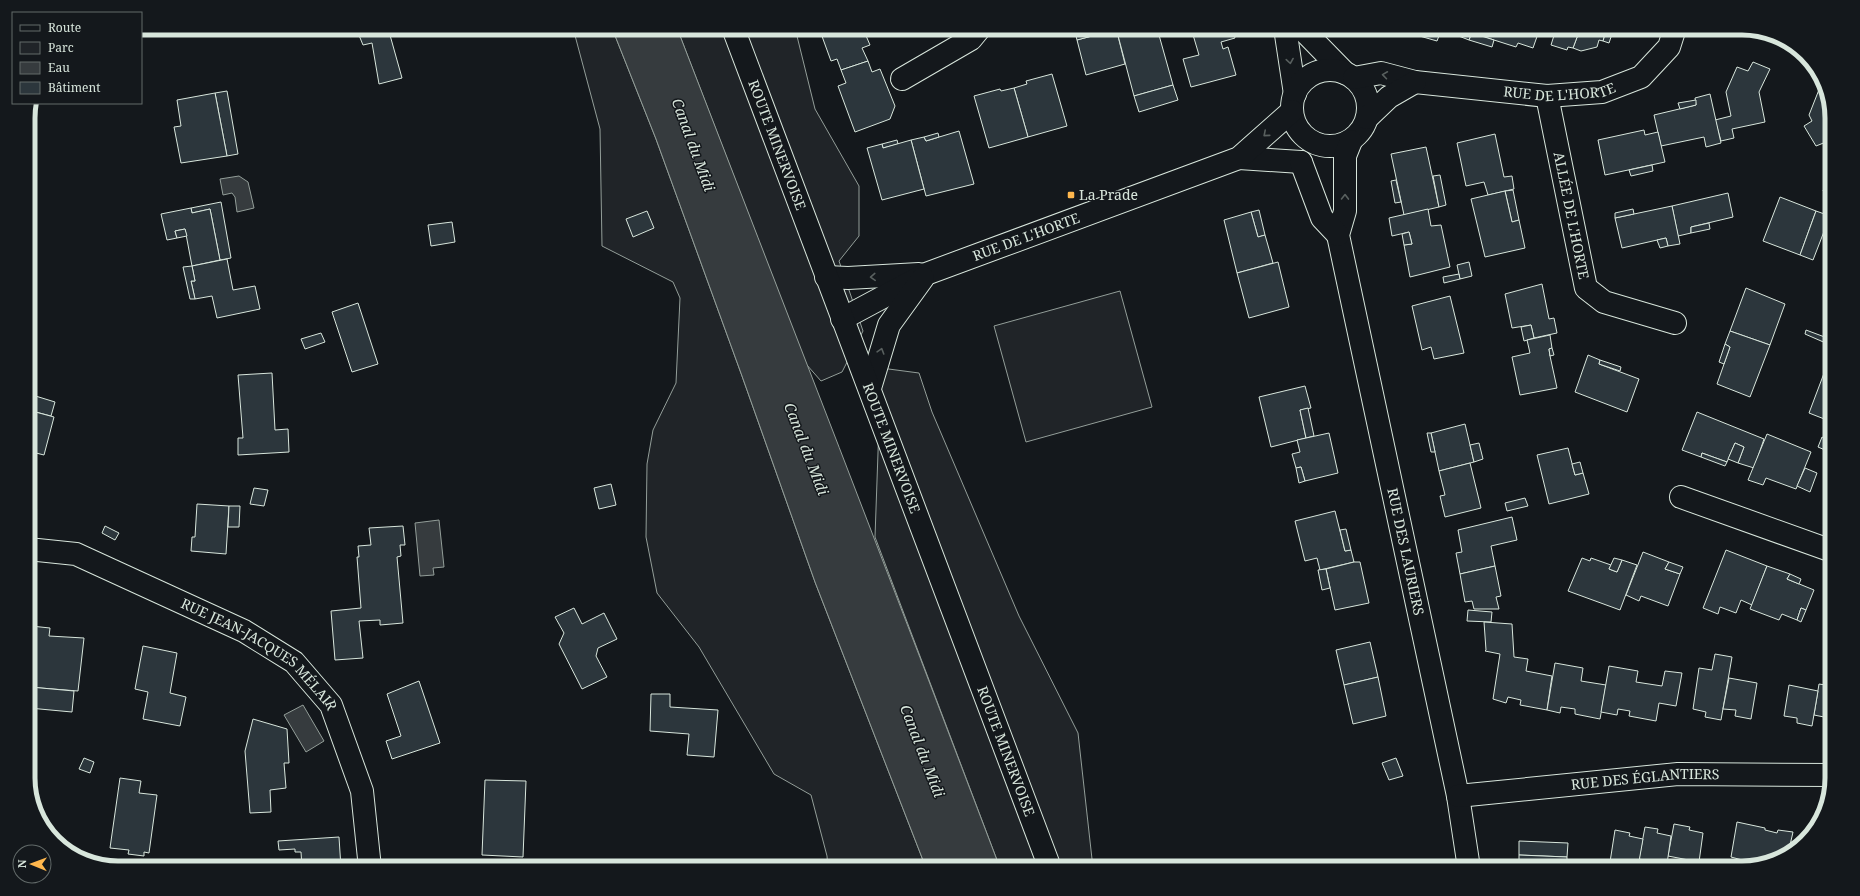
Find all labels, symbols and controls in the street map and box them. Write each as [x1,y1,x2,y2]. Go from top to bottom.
legend [12,12,142,104]
text: Route [48,19,81,36]
text: Parc [48,39,74,56]
one-way arrow [1285,58,1294,64]
text: Eau [48,59,70,76]
one-way arrow [1381,71,1388,80]
street label: ROUTE MINERVOISE [744,77,811,213]
street label: RUE DE L'HORTE [1503,78,1618,105]
text: Bâtiment [48,79,100,96]
water label: Canal du Midi [668,95,720,194]
one-way arrow [1263,130,1271,137]
street label: ALLÉE DE L'HORTE [1550,150,1594,281]
place label: La Prade [1079,185,1138,204]
marker: La Prade [1066,190,1076,200]
one-way arrow [1341,194,1349,200]
street label: RUE DE L'HORTE [970,208,1082,265]
one-way arrow [870,273,876,281]
one-way arrow [876,348,885,355]
street label: ROUTE MINERVOISE [859,380,925,516]
water label: Canal du Midi [780,399,834,498]
street label: RUE DES LAURIERS [1383,486,1429,617]
street label: RUE JEAN-JACQUES MÉLAIR [178,593,342,713]
street label: ROUTE MINERVOISE [973,683,1040,819]
water label: Canal du Midi [896,701,950,800]
street label: RUE DES ÉGLANTIERS [1570,764,1719,794]
north arrow [12,844,52,884]
text: N [14,859,29,868]

